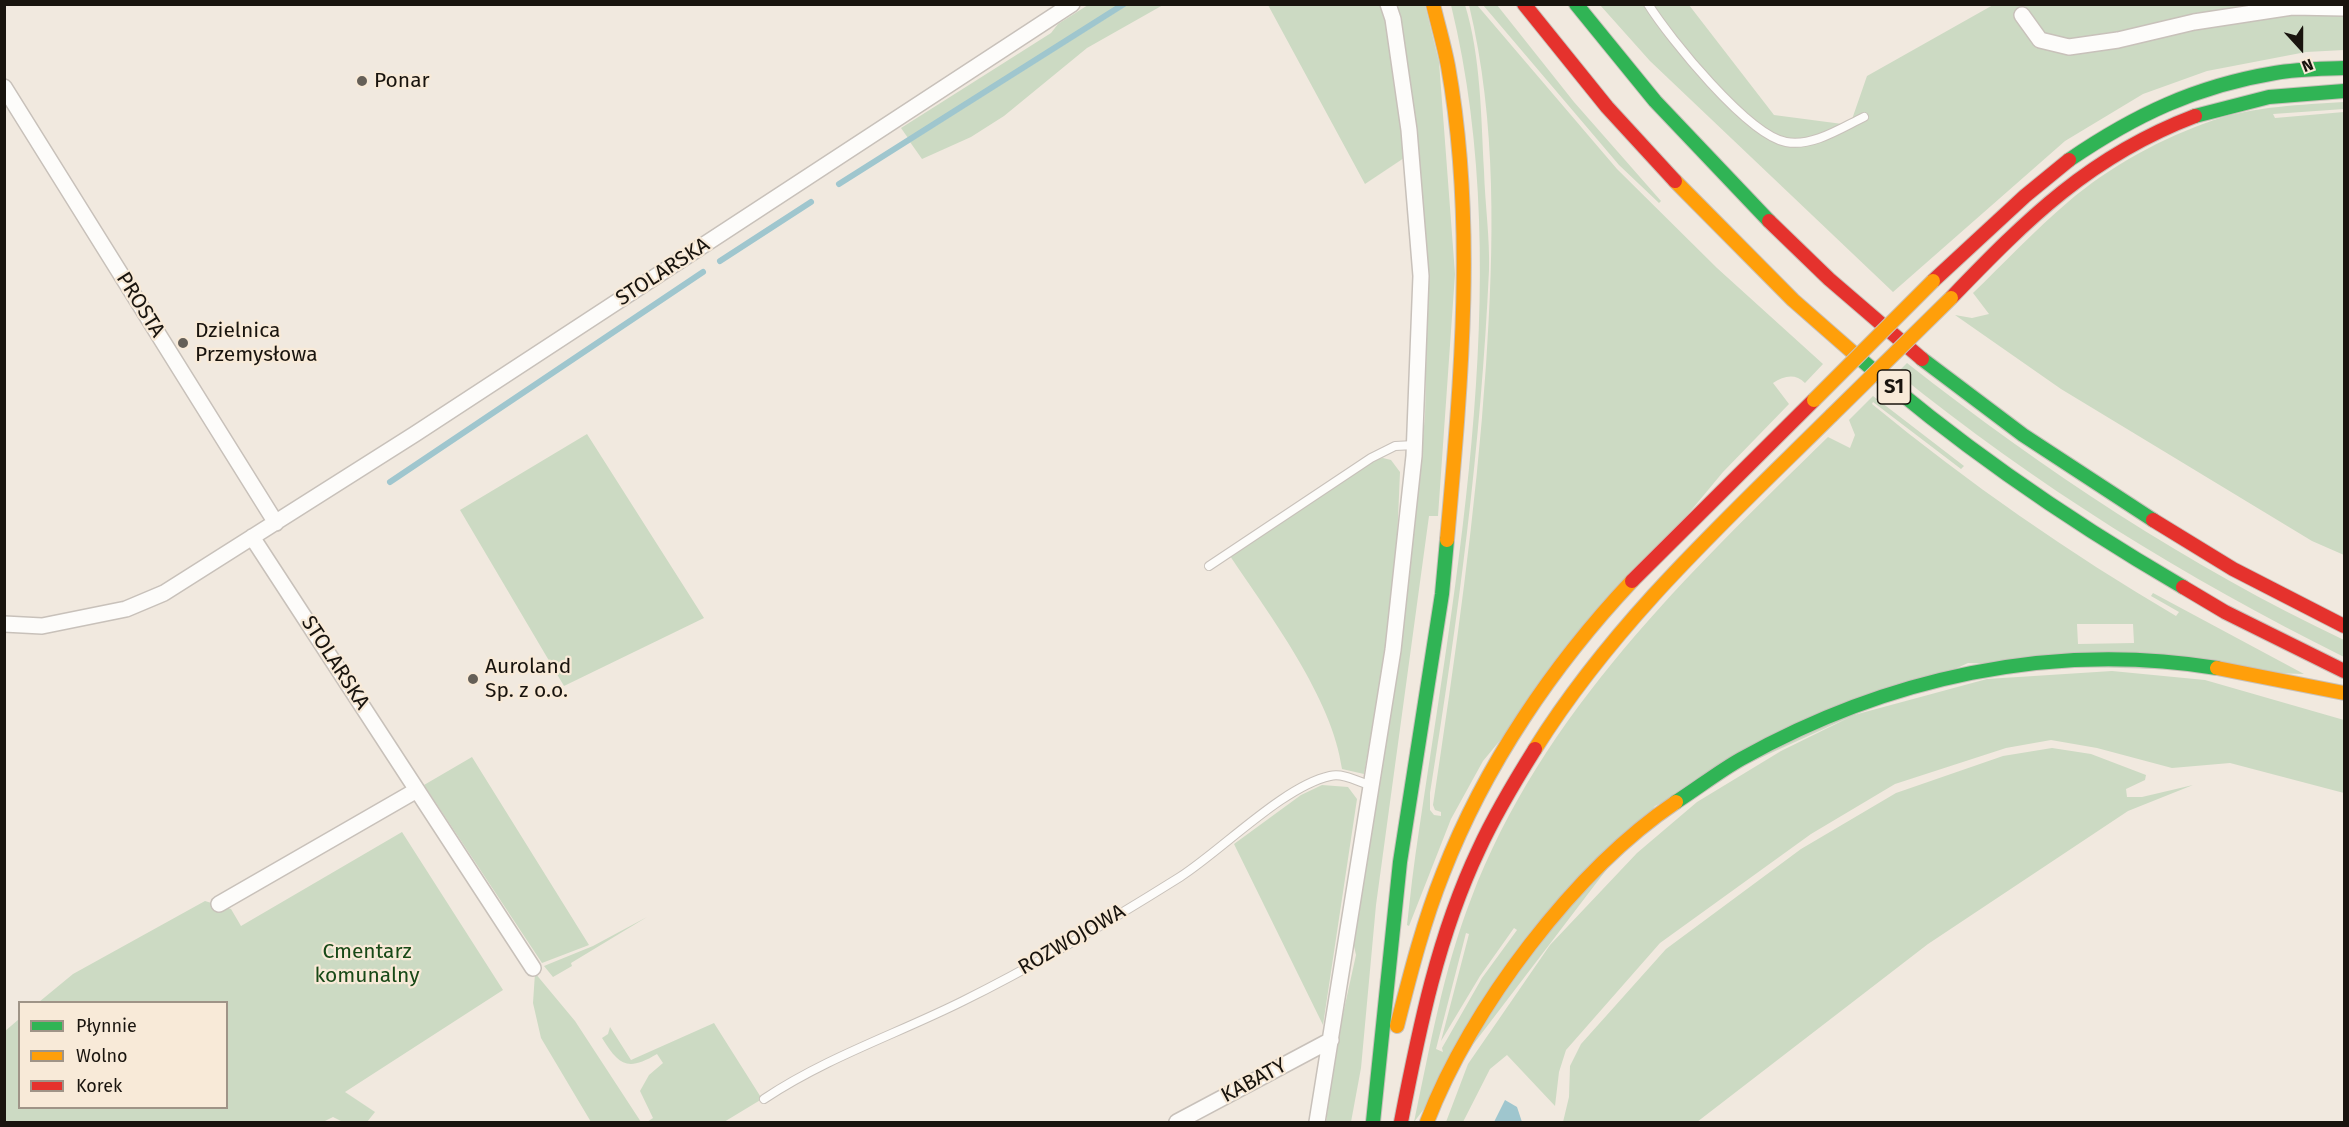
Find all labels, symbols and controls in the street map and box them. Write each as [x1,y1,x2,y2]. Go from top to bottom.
north arrow [2271,18,2331,78]
text: N [2299,54,2316,76]
place label: Ponar [374,68,430,94]
marker: Ponar [355,74,369,88]
street label: STOLARSKA [611,232,715,312]
street label: PROSTA [110,268,170,342]
place label: Dzielnica Przemysłowa [195,318,318,368]
marker: Dzielnica Przemysłowa [176,336,190,350]
road number: S1 [1878,370,1910,404]
street label: STOLARSKA [295,611,375,715]
place label: Auroland Sp. z o.o. [485,654,571,704]
marker: Auroland Sp. z o.o. [466,672,480,686]
street label: ROZWOJOWA [1014,899,1130,981]
park label: Cmentarz komunalny [314,939,420,989]
legend [18,1001,228,1109]
text: Płynnie [76,1015,137,1037]
text: Wolno [76,1045,128,1067]
street label: KABATY [1217,1053,1291,1109]
text: Korek [76,1075,122,1097]

